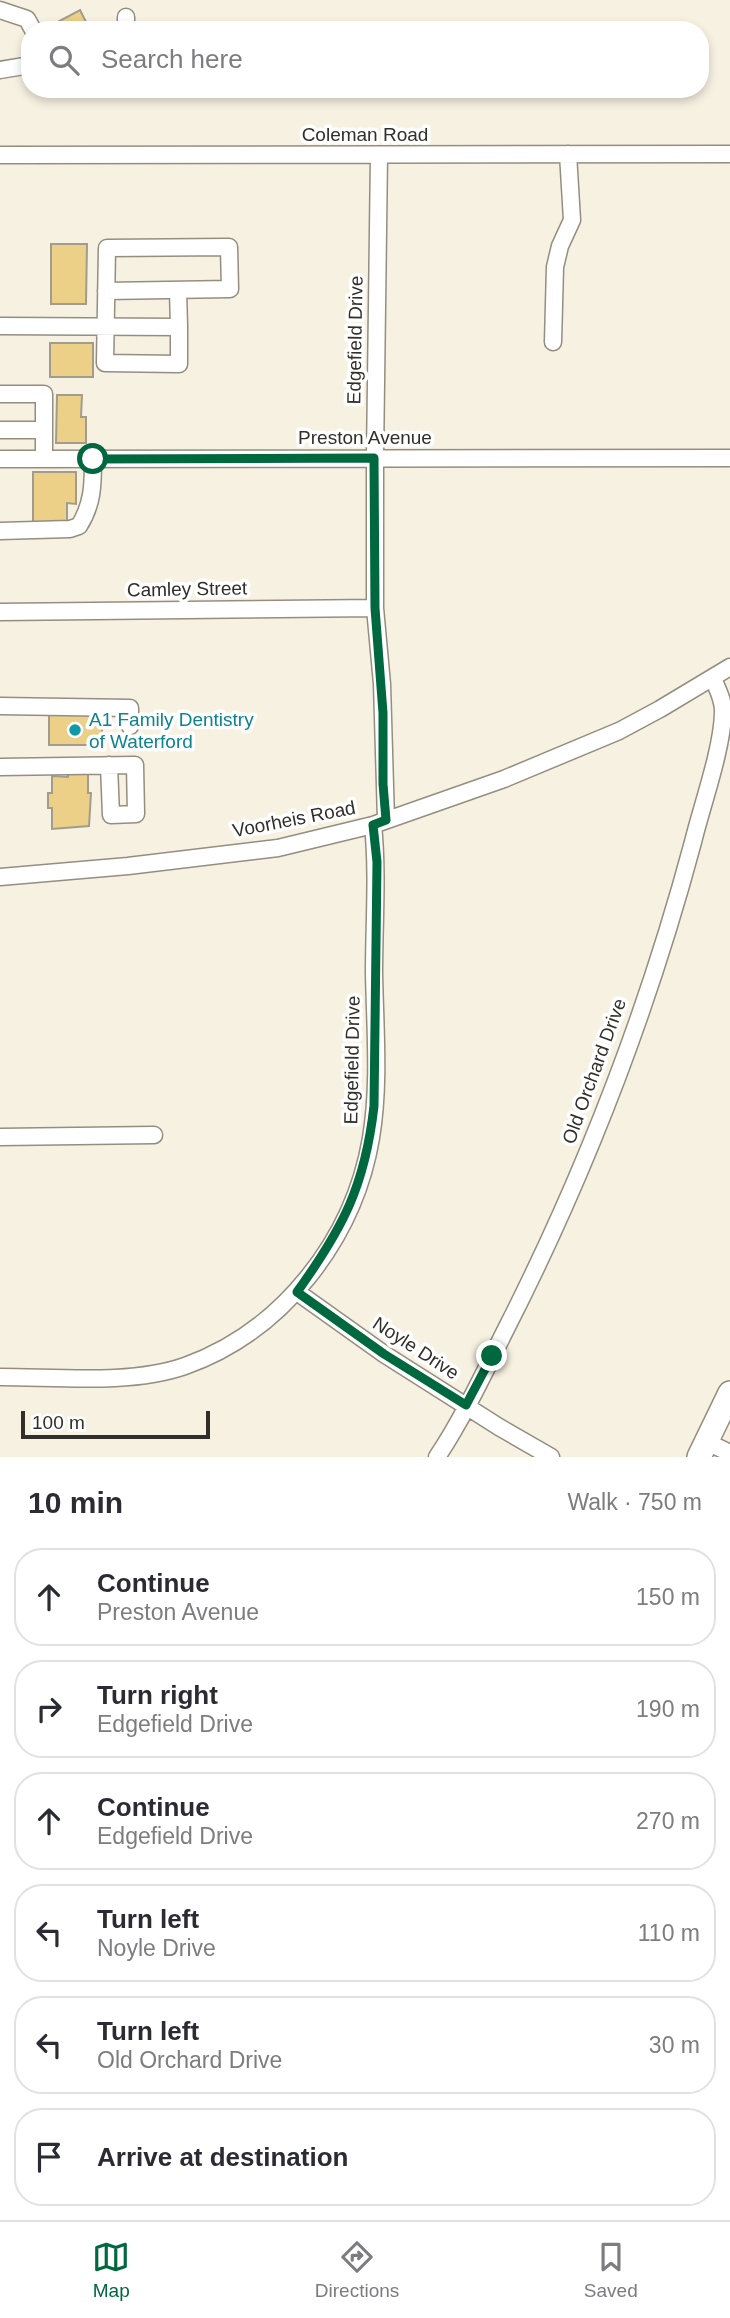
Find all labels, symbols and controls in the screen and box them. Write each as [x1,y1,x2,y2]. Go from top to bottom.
search box [21,21,709,98]
icon: search [45,41,83,79]
text: Search here [101,44,243,74]
street label: Coleman Road [302,124,428,145]
street label: Edgefield Drive [343,275,367,405]
street label: Preston Avenue [298,427,432,448]
route start [77,443,108,474]
street label: Camley Street [127,577,248,601]
place label: A1 Family Dentistry of Waterford [89,709,254,752]
marker: A1 Family Dentistry of Waterford [67,722,83,738]
street label: Voorheis Road [231,797,357,841]
street label: Edgefield Drive [340,995,364,1125]
street label: Old Orchard Drive [558,995,630,1147]
street label: Noyle Drive [369,1312,463,1384]
route end [476,1340,507,1371]
scale bar [21,1408,210,1440]
text: 100 m [32,1412,85,1433]
text: 10 min [28,1486,123,1519]
text: Walk · 750 m [567,1489,702,1515]
text: Continue [97,1568,210,1598]
icon: ahead [30,1578,68,1616]
text: 150 m [636,1584,700,1610]
text: Preston Avenue [97,1599,259,1625]
text: Turn right [97,1680,218,1710]
icon: right [30,1690,68,1728]
text: 190 m [636,1696,700,1722]
text: Edgefield Drive [97,1711,253,1737]
text: Continue [97,1792,210,1822]
icon: ahead [30,1802,68,1840]
text: 270 m [636,1808,700,1834]
text: Edgefield Drive [97,1823,253,1849]
text: Turn left [97,1904,199,1934]
icon: left [30,1914,68,1952]
text: 110 m [638,1920,700,1946]
text: Noyle Drive [97,1935,216,1961]
text: Turn left [97,2016,199,2046]
icon: left [30,2026,68,2064]
text: 30 m [649,2032,700,2058]
text: Old Orchard Drive [97,2047,282,2073]
icon: arrive [30,2138,68,2176]
text: Arrive at destination [97,2142,348,2172]
tab: Map [92,2238,130,2302]
tab: Directions [315,2238,399,2302]
tab: Saved [584,2238,638,2302]

